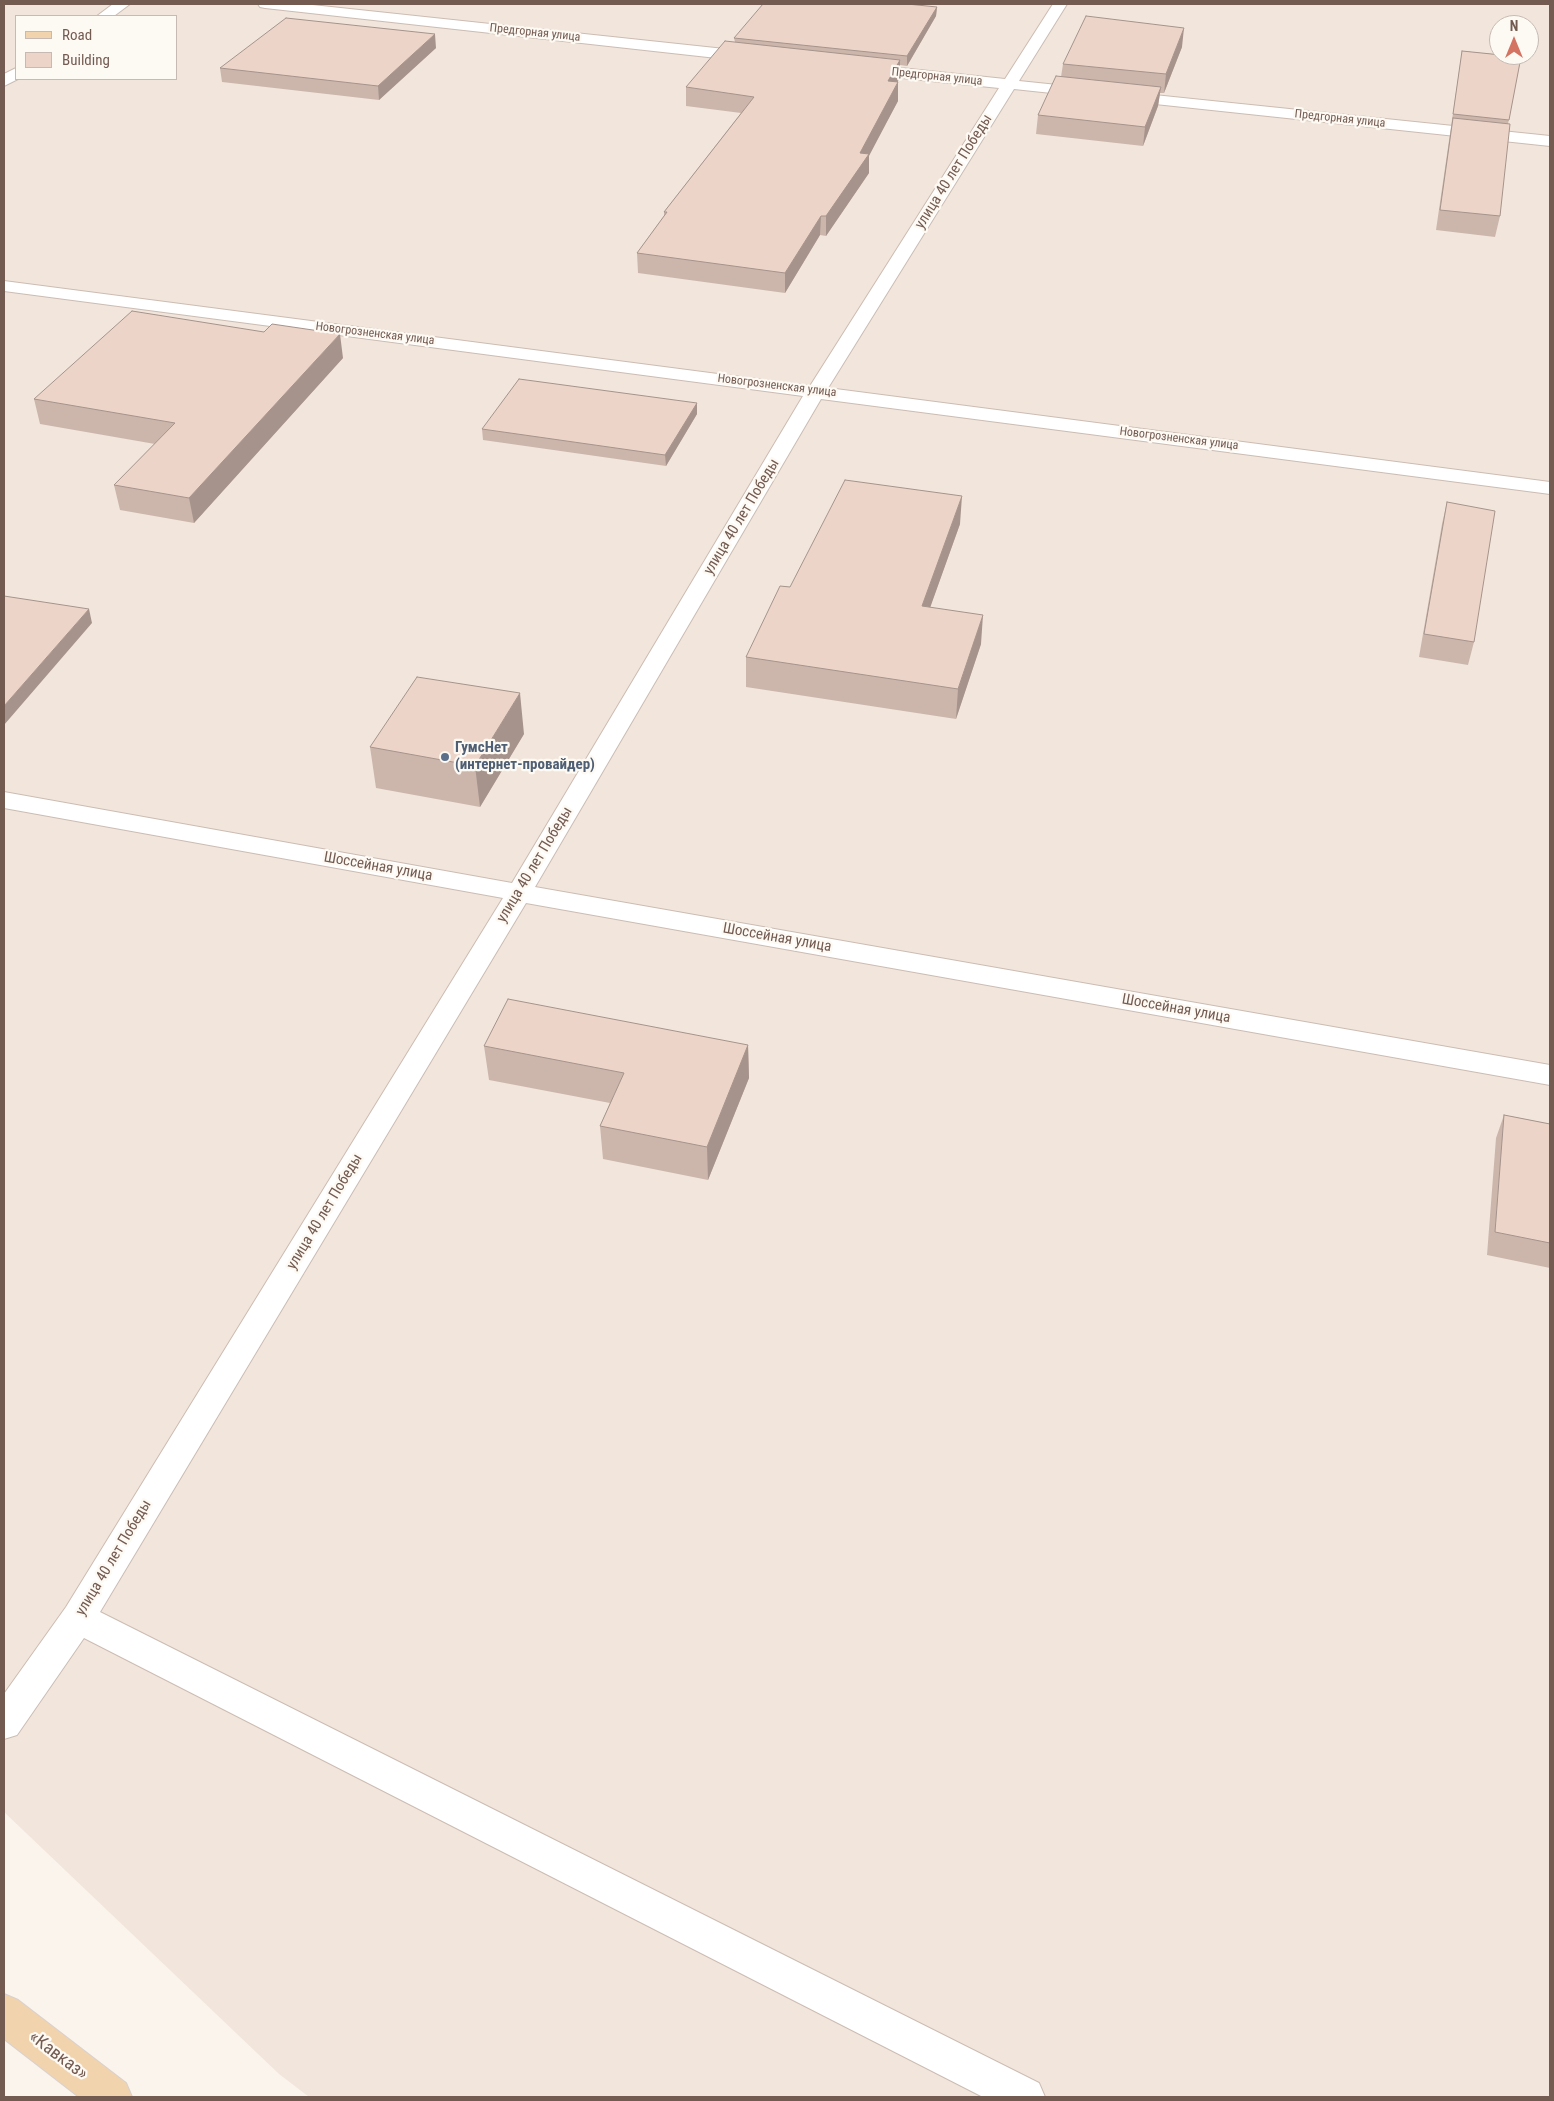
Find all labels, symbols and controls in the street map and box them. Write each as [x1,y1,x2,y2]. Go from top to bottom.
legend [15,15,178,80]
north arrow [1489,15,1539,65]
text: N [1510,18,1518,34]
street label: Предгорная улица [489,21,581,45]
text: Road [62,26,92,44]
text: Building [62,51,110,69]
street label: Предгорная улица [891,65,983,89]
street label: Предгорная улица [1294,107,1386,131]
street label: улица 40 лет Победы [911,111,997,233]
street label: Новогрозненская улица [315,320,435,348]
street label: Новогрозненская улица [717,372,837,400]
street label: Новогрозненская улица [1119,425,1239,453]
street label: улица 40 лет Победы [700,456,784,578]
place label: ГумсНет (интернет-провайдер) [455,739,595,774]
marker: ГумсНет (интернет-провайдер) [439,751,451,763]
street label: улица 40 лет Победы [493,804,577,926]
street label: Шоссейная улица [322,849,434,885]
street label: Шоссейная улица [721,920,833,956]
street label: Шоссейная улица [1120,991,1232,1027]
street label: улица 40 лет Победы [283,1151,367,1273]
street label: улица 40 лет Победы [72,1497,156,1619]
street label: «Кавказ» [24,2027,92,2085]

